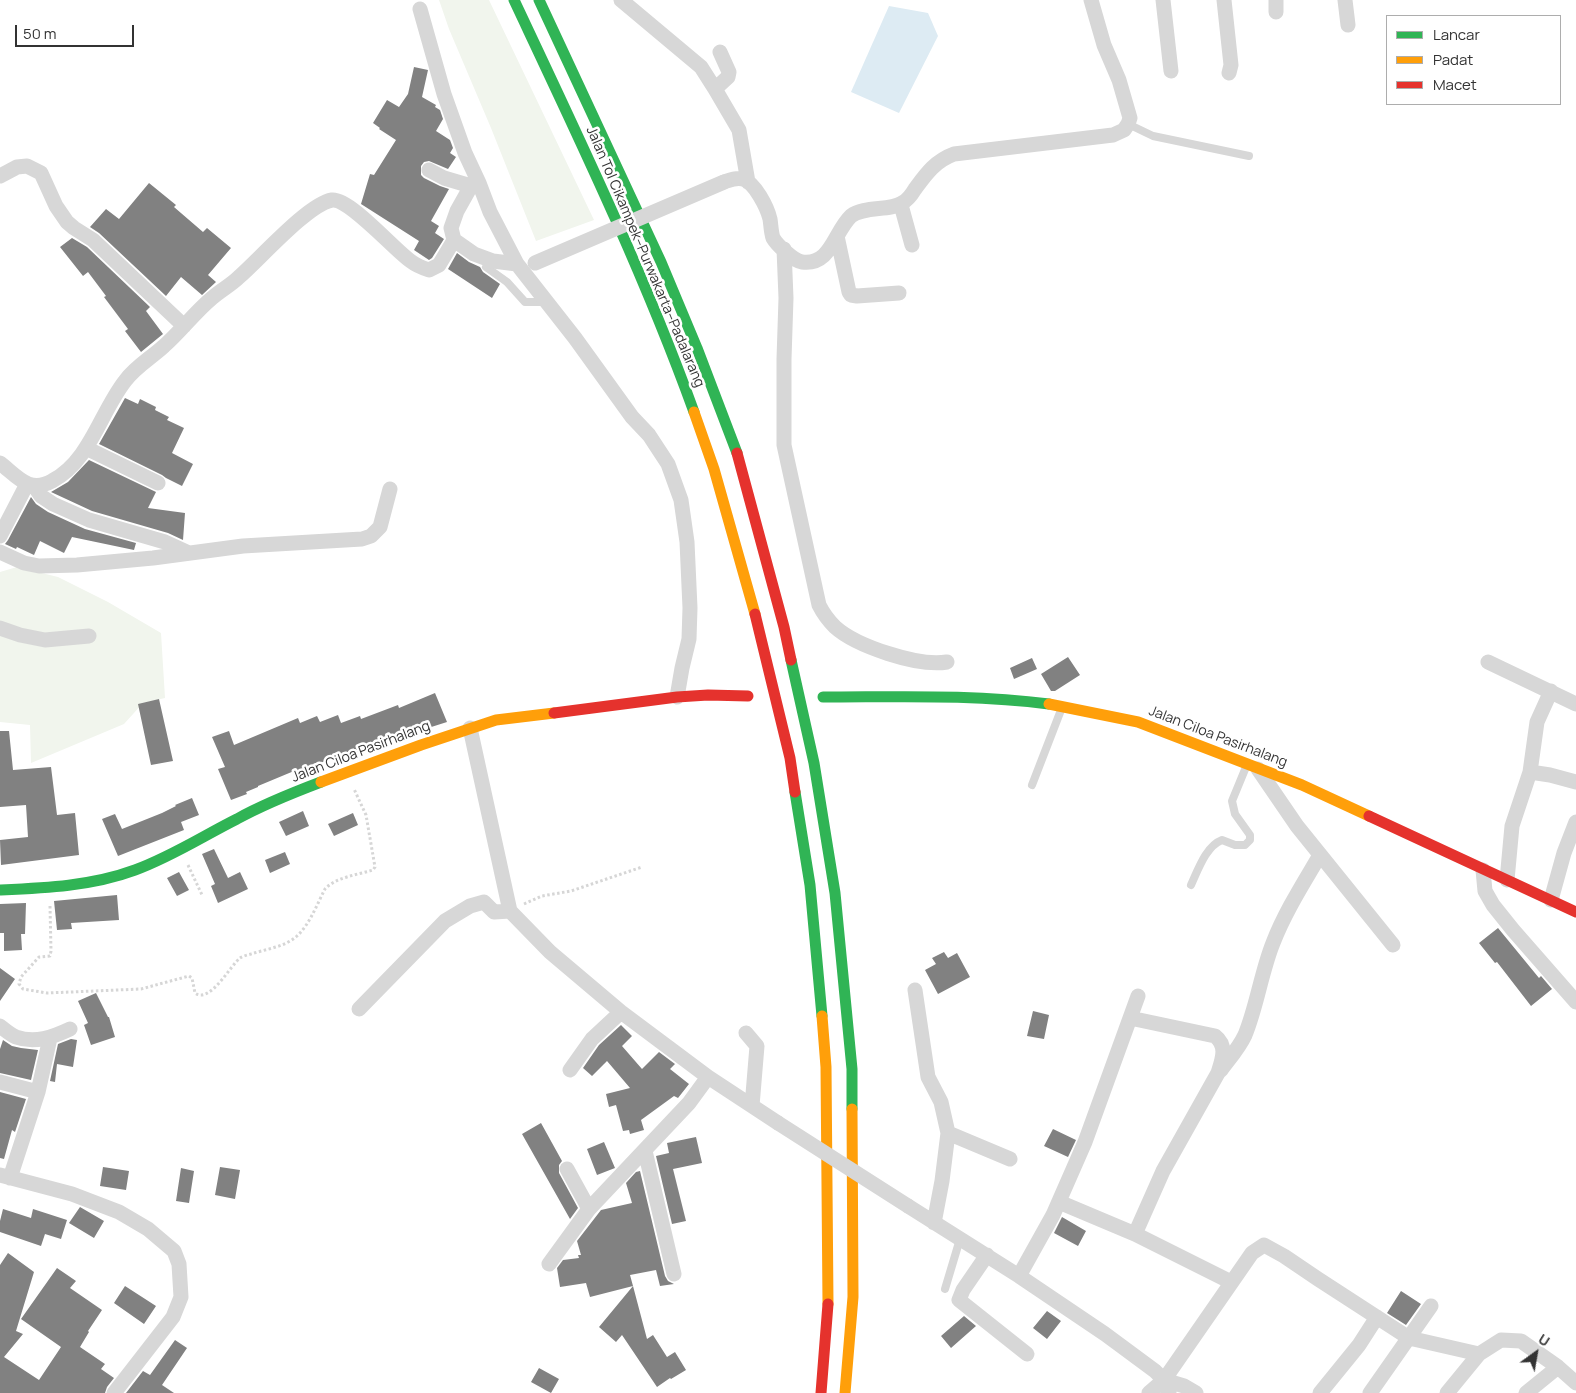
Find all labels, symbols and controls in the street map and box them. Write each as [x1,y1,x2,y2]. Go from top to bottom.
scale bar [18,15,136,47]
legend [1386,15,1561,105]
text: 50 m [23,23,57,44]
text: Lancar [1433,24,1480,45]
text: Padat [1433,49,1473,70]
text: Macet [1433,74,1477,95]
street label: Jalan Tol Cikampek–Purwakarta–Padalarang [582,124,708,390]
street label: Jalan Ciloa Pasirhalang [1146,703,1290,771]
street label: Jalan Ciloa Pasirhalang [289,718,433,786]
north arrow [1511,1328,1561,1378]
text: U [1535,1329,1554,1351]

